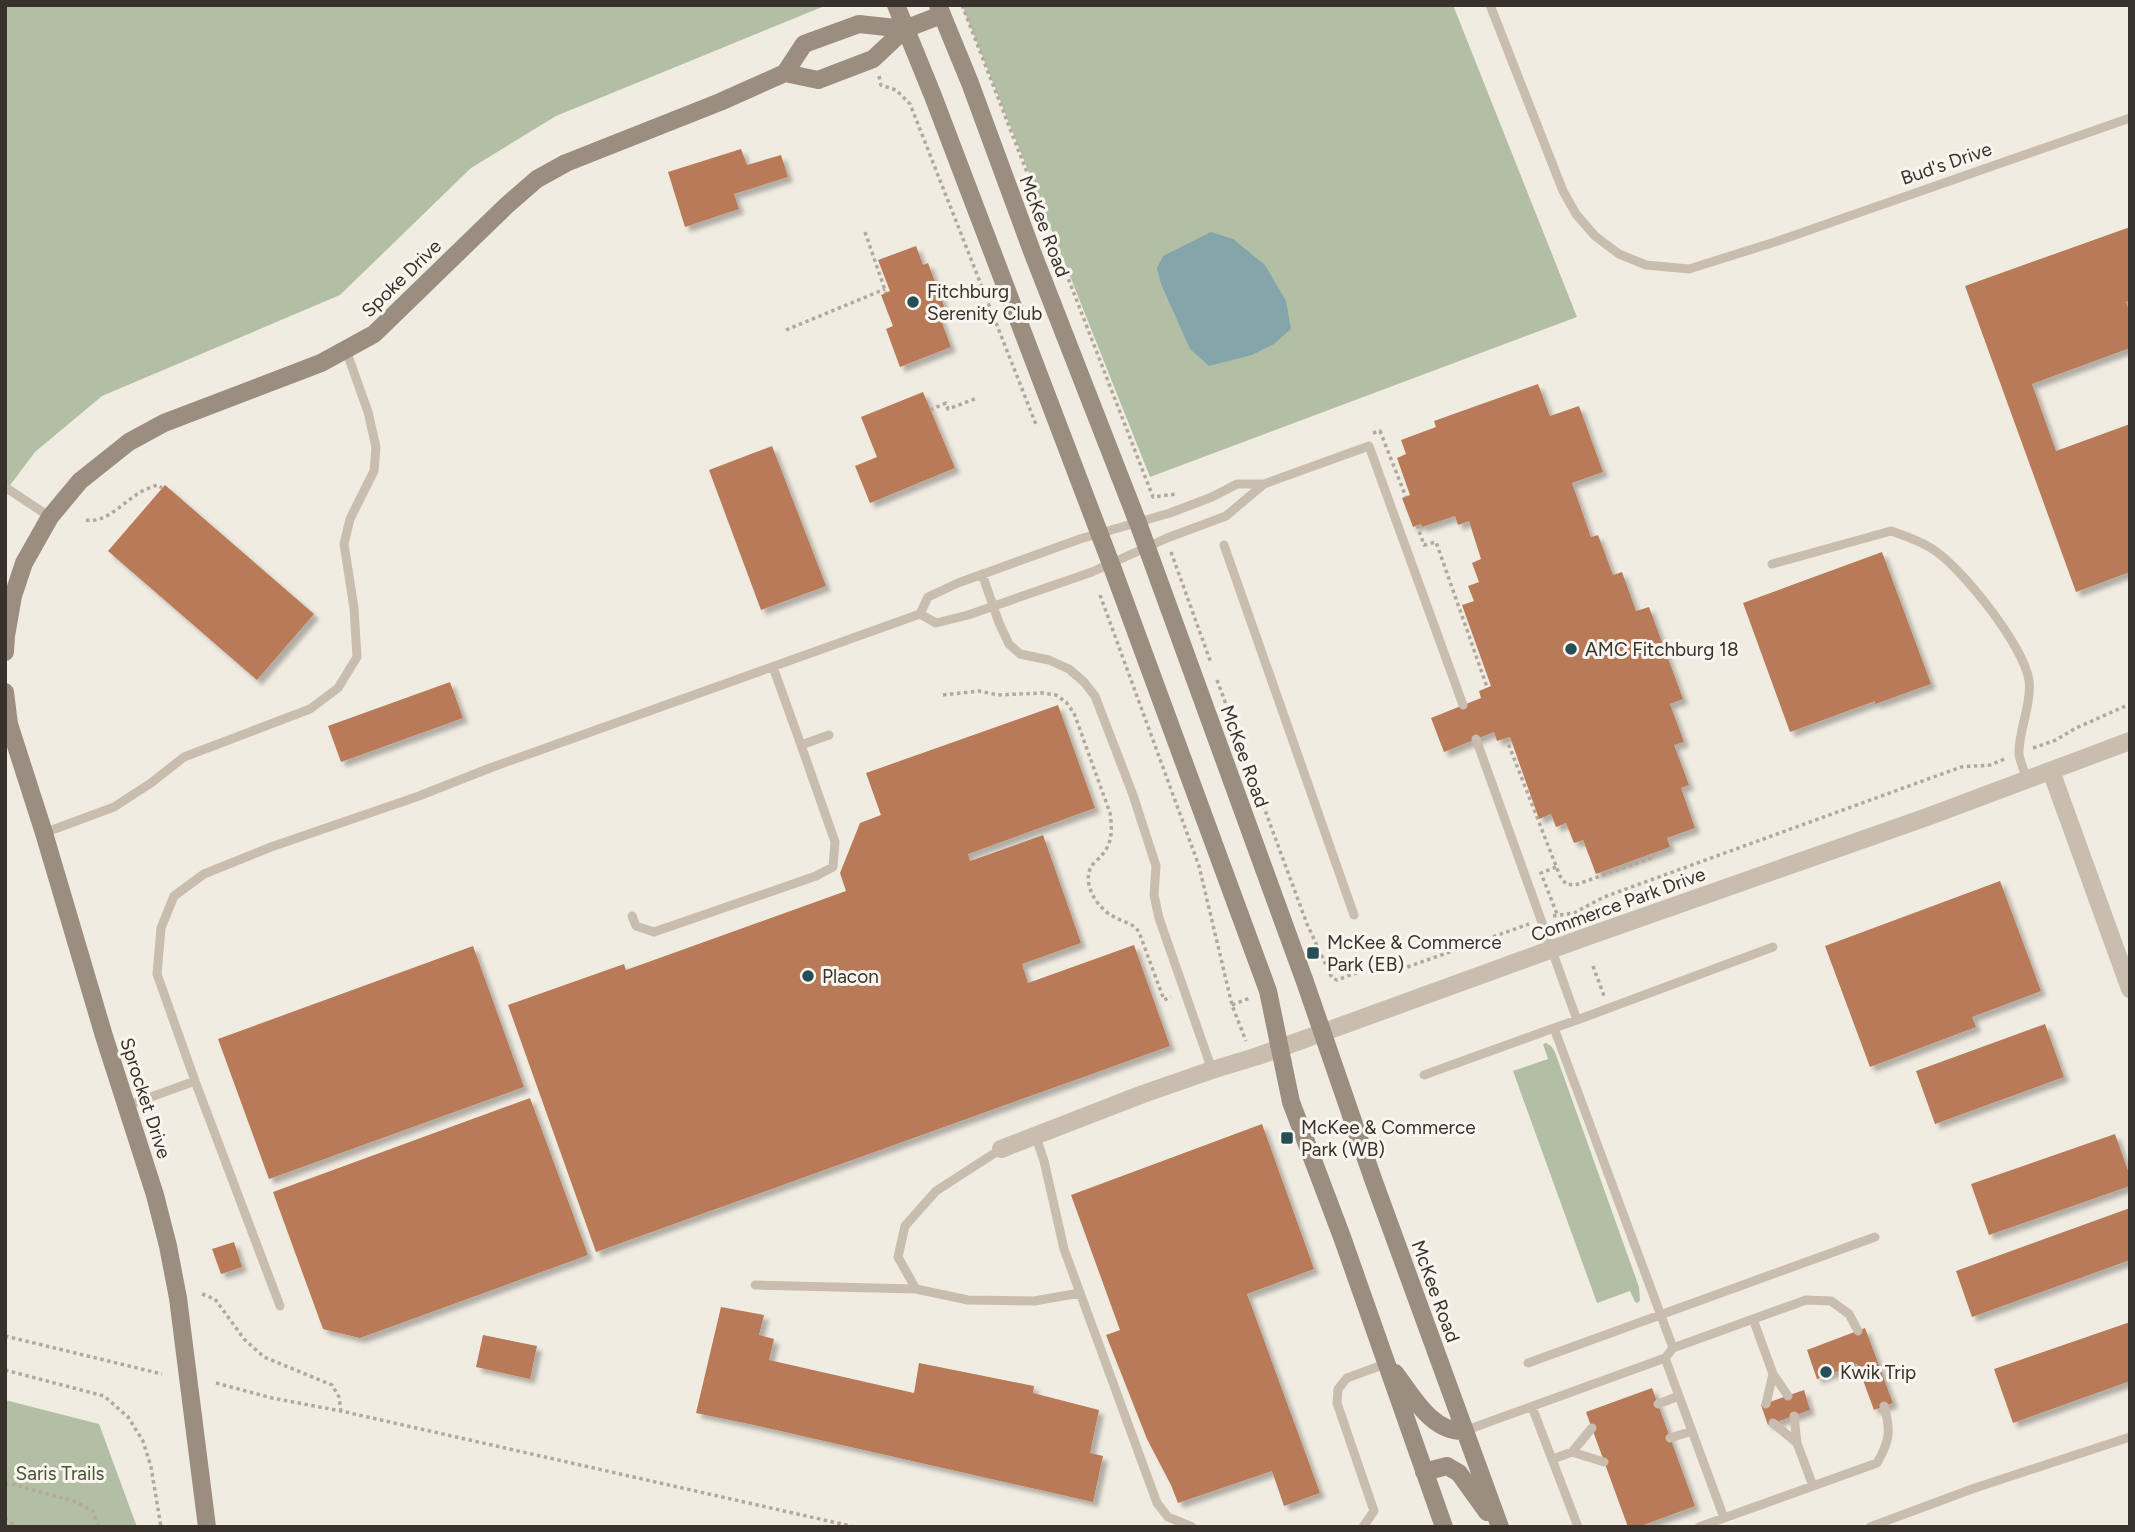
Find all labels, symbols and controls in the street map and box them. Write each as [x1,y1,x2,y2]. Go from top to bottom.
street label: Bud's Drive [1898,137,1995,190]
street label: McKee Road [1015,172,1074,280]
street label: Spoke Drive [357,235,446,322]
place label: Fitchburg Serenity Club [927,280,1042,325]
marker: Fitchburg Serenity Club [905,294,921,310]
place label: AMC Fitchburg 18 [1585,638,1739,661]
marker: AMC Fitchburg 18 [1563,641,1579,657]
street label: McKee Road [1215,702,1274,810]
street label: Commerce Park Drive [1528,862,1709,947]
place label: McKee & Commerce Park (EB) [1327,931,1502,976]
marker: McKee & Commerce Park (EB) [1305,945,1321,961]
place label: Placon [822,965,879,988]
marker: Placon [800,968,816,984]
street label: Sprocket Drive [115,1035,176,1162]
place label: McKee & Commerce Park (WB) [1301,1116,1476,1161]
marker: McKee & Commerce Park (WB) [1279,1130,1295,1146]
street label: McKee Road [1406,1237,1465,1345]
place label: Kwik Trip [1840,1361,1916,1384]
marker: Kwik Trip [1818,1364,1834,1380]
park label: Saris Trails [16,1462,105,1485]

